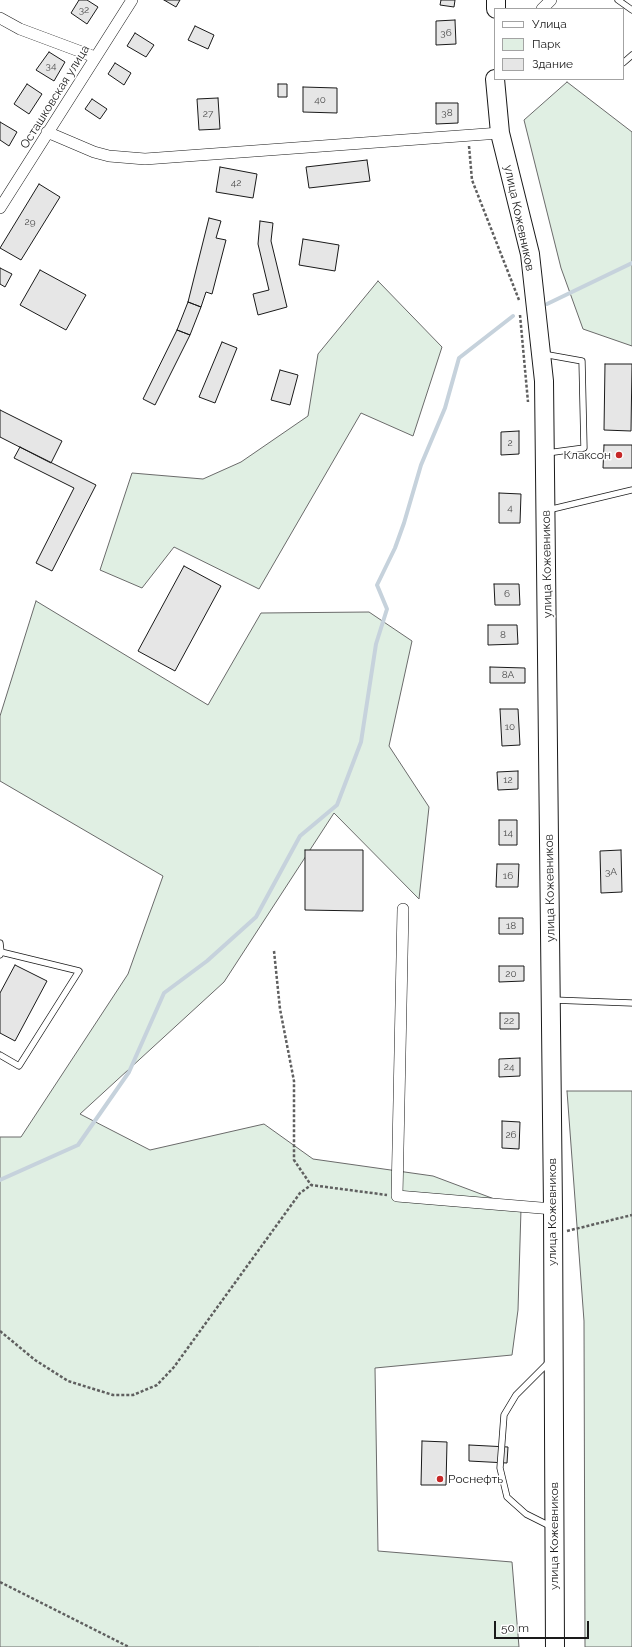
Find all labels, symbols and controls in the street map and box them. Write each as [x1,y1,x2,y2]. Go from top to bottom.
house number: 32 [79,4,89,16]
legend [494,8,624,80]
text: Улица [532,17,567,31]
house number: 36 [440,27,452,39]
text: Парк [532,37,561,51]
street label: Осташковская улица [17,43,93,151]
text: Здание [532,57,573,71]
house number: 34 [46,60,56,72]
house number: 40 [314,94,326,106]
house number: 38 [441,107,453,119]
house number: 27 [203,108,213,120]
street label: улица Кожевников [501,164,537,272]
house number: 42 [231,177,241,189]
house number: 29 [24,216,36,228]
house number: 2 [507,437,513,449]
place label: Клаксон [563,448,611,462]
marker: Клаксон [614,450,624,460]
house number: 4 [507,502,513,514]
street label: улица Кожевников [539,510,555,618]
house number: 6 [504,588,510,600]
house number: 8 [500,629,506,641]
house number: 8А [502,669,514,681]
house number: 10 [505,721,515,733]
house number: 12 [503,774,513,786]
house number: 14 [503,827,513,839]
street label: улица Кожевников [542,834,558,942]
house number: 3А [605,866,617,878]
house number: 16 [503,870,513,882]
house number: 18 [506,920,516,932]
house number: 20 [505,968,517,980]
house number: 22 [504,1015,514,1027]
house number: 24 [504,1061,514,1073]
house number: 26 [505,1129,517,1141]
street label: улица Кожевников [545,1158,559,1266]
place label: Роснефть [448,1472,503,1486]
marker: Роснефть [435,1474,445,1484]
street label: улица Кожевников [547,1482,561,1590]
scale bar [496,1613,591,1639]
text: 50 m [501,1621,529,1635]

